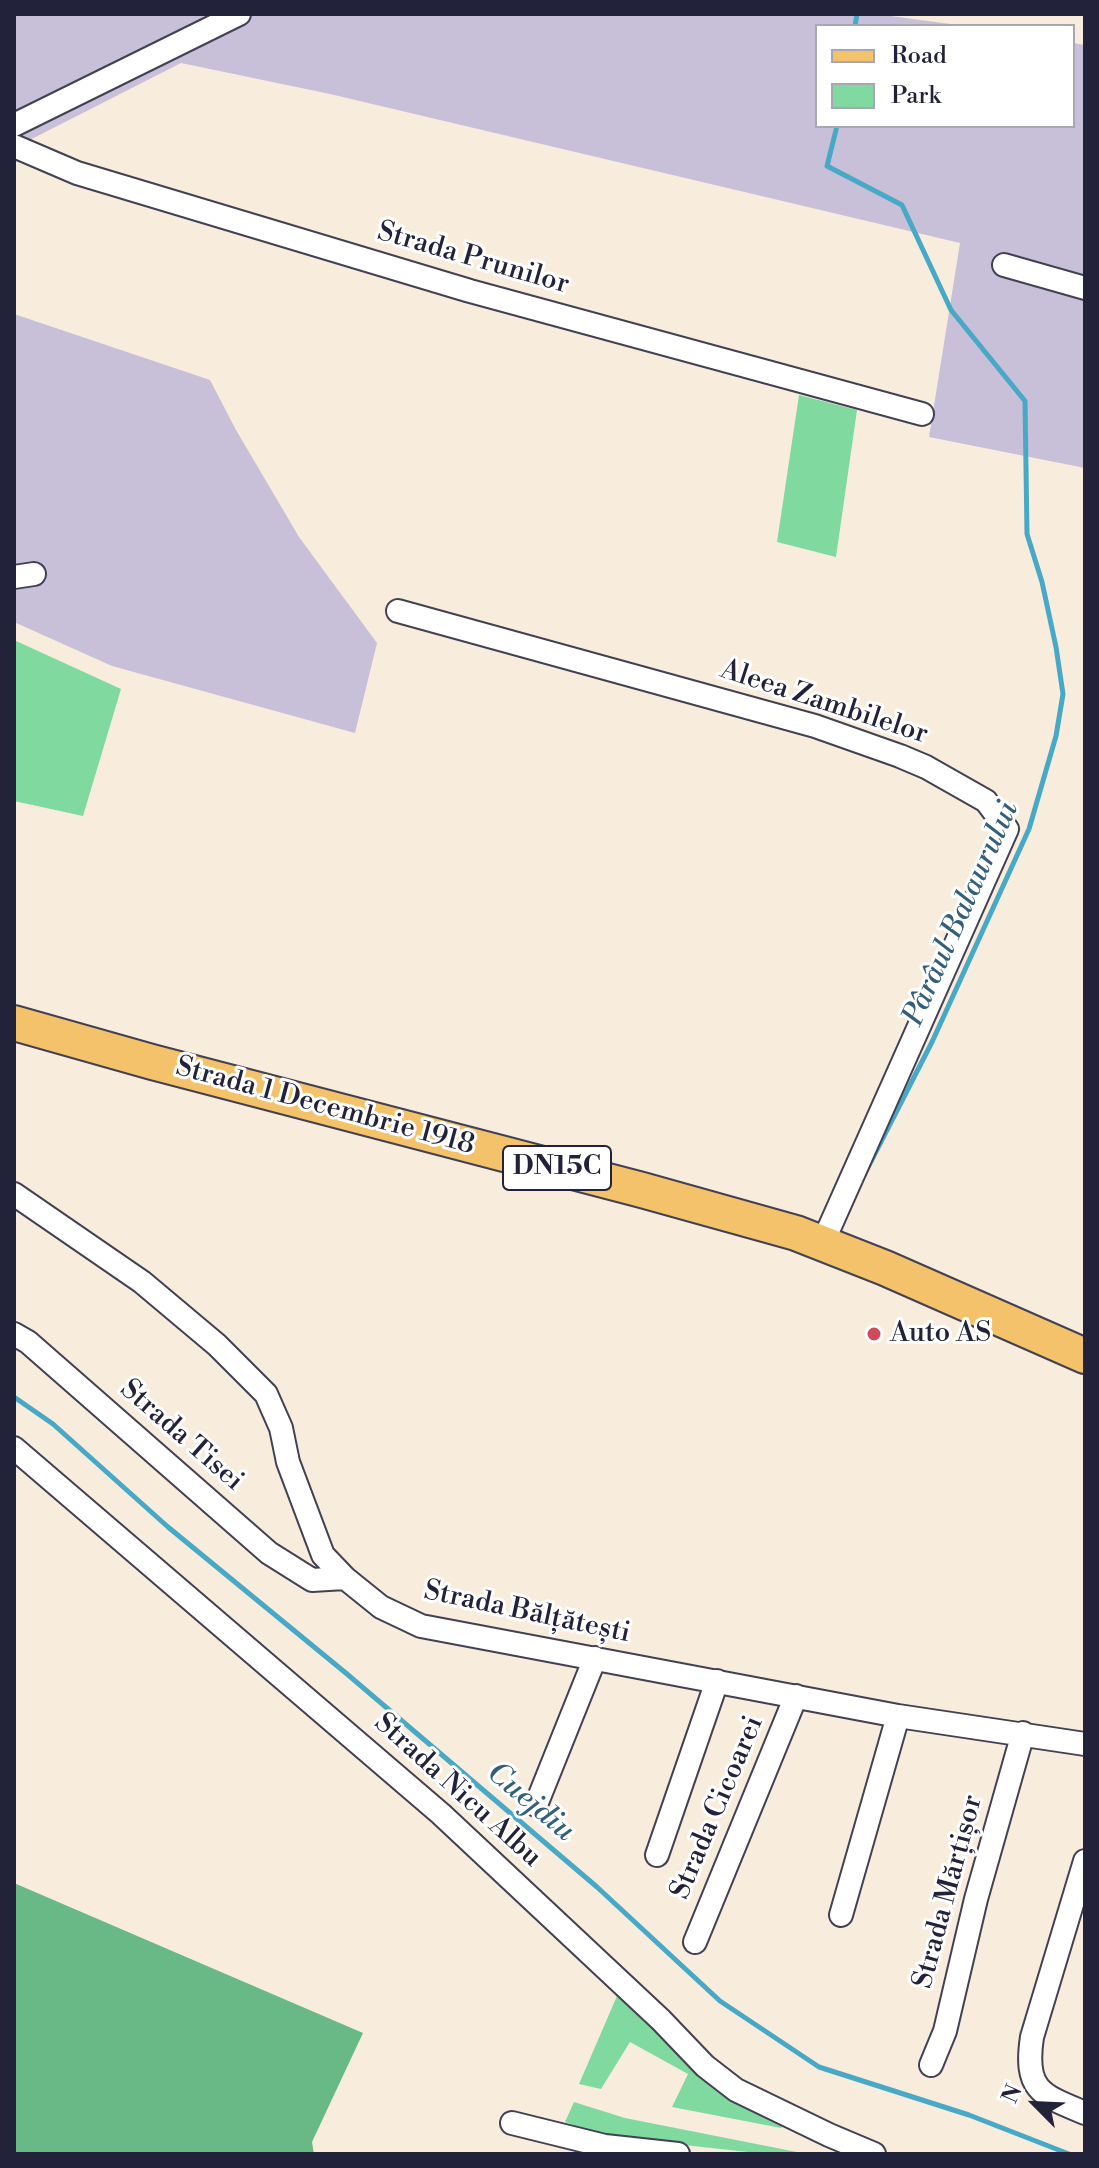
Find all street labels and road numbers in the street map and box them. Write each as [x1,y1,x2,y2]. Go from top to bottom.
street label: Strada Prunilor [373,216,573,302]
street label: Aleea Zambilelor [716,654,932,752]
street label: Strada 1 Decembrie 1918 [172,1051,478,1163]
road number: DN15C [503,1146,611,1190]
street label: Strada Tisei [112,1373,250,1499]
street label: Strada Bălțătești [421,1575,633,1651]
street label: Strada Nicu Albu [366,1707,548,1875]
street label: Strada Cicoarei [664,1711,772,1905]
street label: Strada Mărțișor [907,1792,991,1992]

